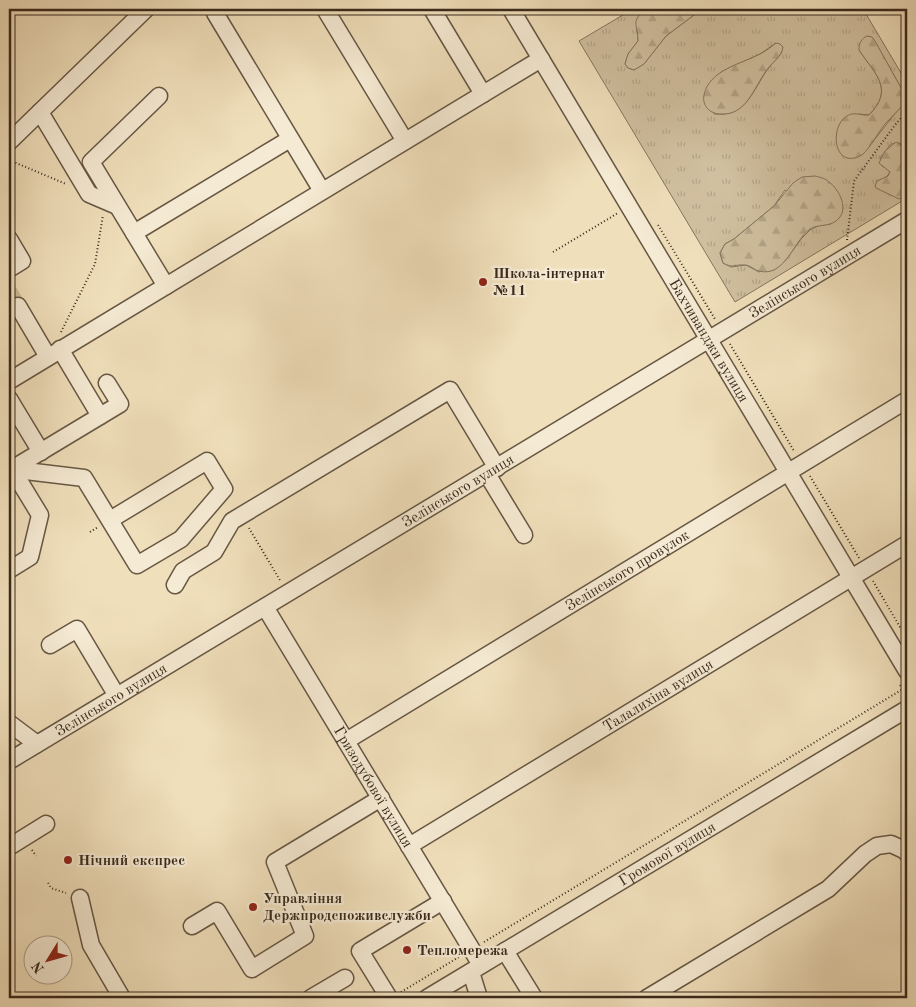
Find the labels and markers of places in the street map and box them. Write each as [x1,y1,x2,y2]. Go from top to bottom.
place label: Школа-інтернат №11 [493,267,605,299]
marker: Школа-інтернат №11 [477,276,489,288]
marker: Нічний експрес [62,854,74,866]
place label: Нічний експрес [78,854,185,869]
place label: Управління Держпродспоживслужби [263,892,431,924]
marker: Управління Держпродспоживслужби [247,901,259,913]
marker: Тепломережа [401,944,413,956]
place label: Тепломережа [417,944,509,959]

